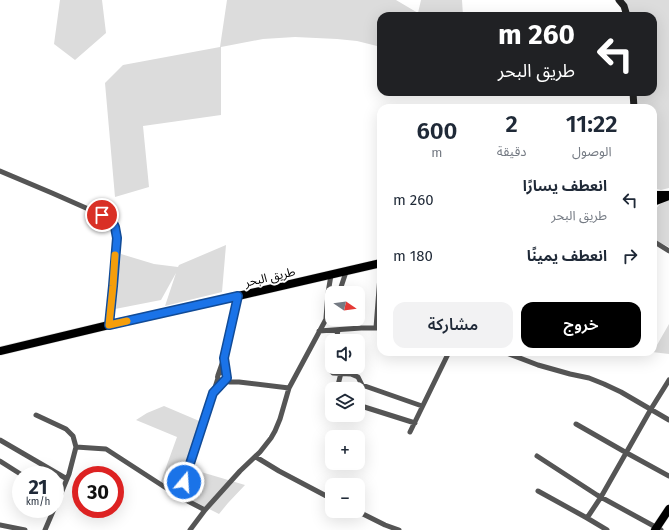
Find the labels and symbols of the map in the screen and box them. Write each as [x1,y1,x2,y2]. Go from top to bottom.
pin [85,198,119,232]
street label: طريق البحر [242,264,297,291]
north arrow [325,286,365,326]
position arrow [163,461,205,503]
speed limit sign: 30 [72,466,124,518]

